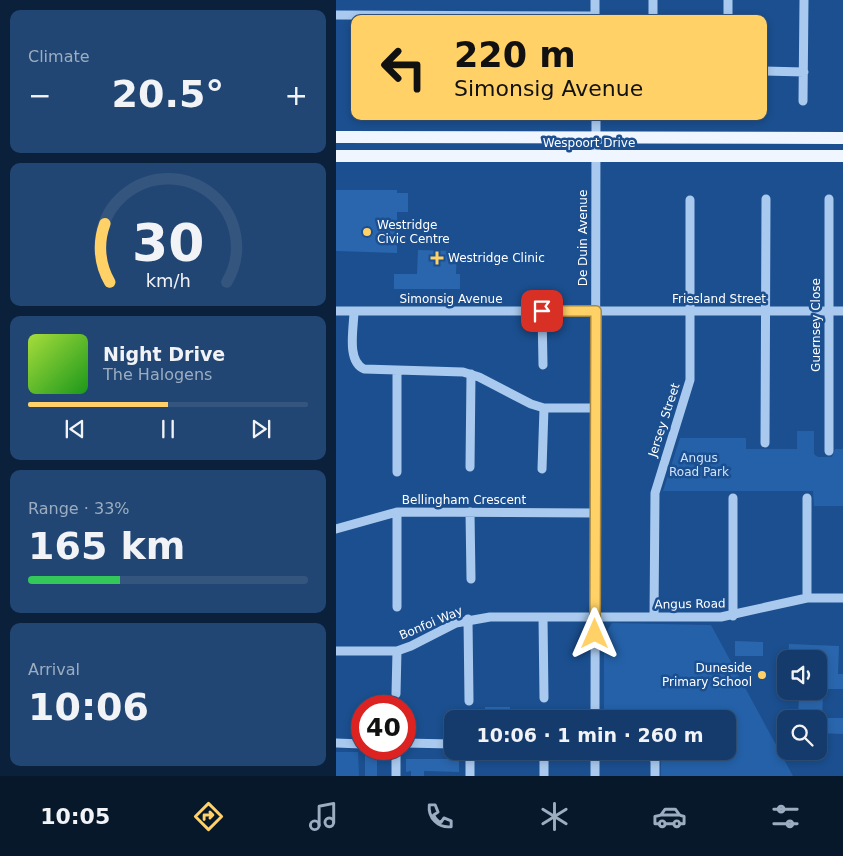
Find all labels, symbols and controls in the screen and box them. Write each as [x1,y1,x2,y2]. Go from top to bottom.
icon: left [371,35,436,100]
text: 220 m [454,35,576,75]
text: Climate [28,47,90,66]
text: 20.5° [112,72,224,116]
text: Simonsig Avenue [454,76,643,101]
text: − [28,79,51,112]
text: + [285,79,308,112]
street label: Wespoort Drive [543,136,635,150]
street label: De Duin Avenue [576,190,590,286]
text: 30 [132,213,204,273]
place label: Westridge Civic Centre [377,218,450,246]
marker: Westridge Civic Centre [361,226,373,238]
marker: Westridge Clinic [430,251,444,265]
place label: Westridge Clinic [448,251,545,265]
text: km/h [145,270,191,291]
street label: Guernsey Close [809,278,823,372]
pin [521,290,563,332]
street label: Simonsig Avenue [399,292,503,306]
street label: Friesland Street [672,292,766,306]
icon: arrive [528,297,556,325]
text: Night Drive [103,343,225,365]
text: The Halogens [103,365,212,384]
street label: Jersey Street [645,381,683,460]
icon: previous [61,415,89,443]
icon: pause [154,415,182,443]
icon: next [247,415,275,443]
park label: Angus Road Park [669,451,729,479]
street label: Bellingham Crescent [402,493,526,507]
text: Range · 33% [28,499,130,518]
text: 165 km [28,524,185,568]
street label: Angus Road [654,596,726,612]
street label: Bonfoi Way [397,603,465,643]
position arrow [568,607,620,659]
map controls [777,650,827,760]
button: sound [777,650,827,700]
text: Arrival [28,660,80,679]
place label: Duneside Primary School [662,661,752,689]
marker: Duneside Primary School [756,669,768,681]
text: 10:06 [28,685,149,729]
speed limit sign: 40 [351,695,416,760]
button: search [777,710,827,760]
text: 10:06 · 1 min · 260 m [476,724,704,746]
icon: directions [191,799,226,834]
icon: music [306,799,341,834]
icon: phone [422,799,457,834]
icon: climate [537,799,572,834]
icon: car [652,799,687,834]
icon: filters [768,799,803,834]
text: 10:05 [40,804,110,829]

